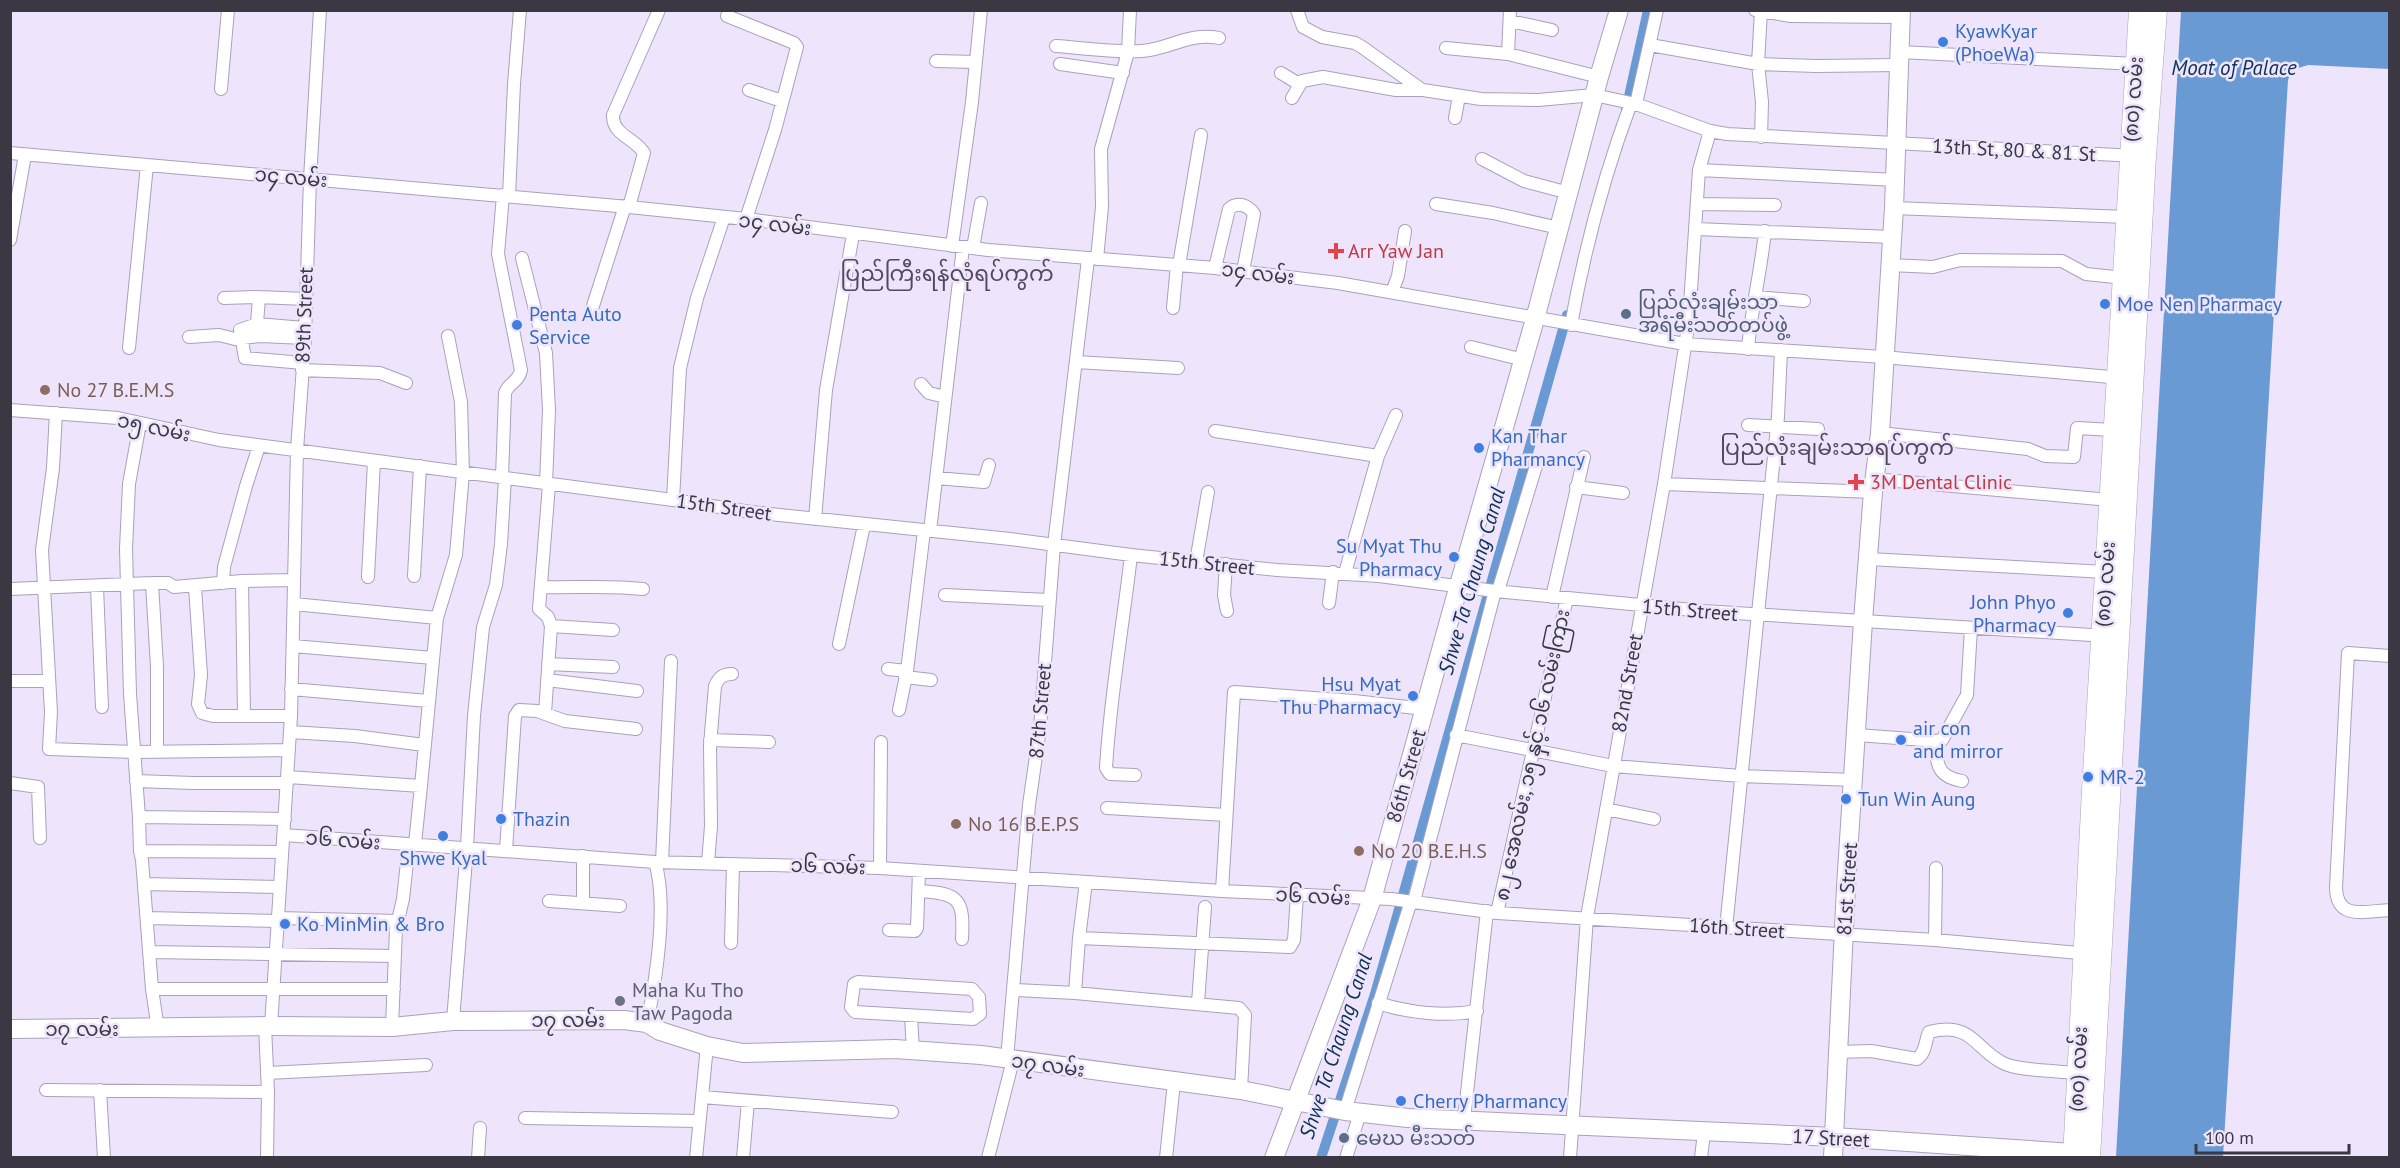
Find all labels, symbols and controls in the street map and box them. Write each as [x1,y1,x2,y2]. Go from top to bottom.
place label: KyawKyar (PhoeWa) [1955,18,2037,67]
marker: KyawKyar (PhoeWa) [1936,35,1950,49]
water label: Moat of Palace [2171,54,2297,81]
street label: (၈၀) လမ်း [2116,55,2149,143]
street label: 13th St, 80 & 81 St [1931,133,2097,167]
street label: ၁၄ လမ်း [253,160,329,196]
street label: ၁၄ လမ်း [737,206,813,244]
place label: Arr Yaw Jan [1348,238,1444,264]
marker: Arr Yaw Jan [1329,244,1343,258]
street label: ၁၄ လမ်း [1220,255,1296,293]
district label: ပြည်ကြီးရန်လုံရပ်ကွက် [840,258,1054,291]
street label: 89th Street [289,266,319,363]
place label: ပြည်လုံးချမ်းသာ အရံမီးသတ်တပ်ဖွဲ့ [1638,288,1791,341]
place label: Moe Nen Pharmacy [2117,291,2283,317]
marker: Moe Nen Pharmacy [2098,297,2112,311]
place label: Penta Auto Service [529,301,622,350]
marker: ပြည်လုံးချမ်းသာ အရံမီးသတ်တပ်ဖွဲ့ [1619,307,1633,321]
marker: Penta Auto Service [510,318,524,332]
place label: No 27 B.E.M.S [57,377,174,403]
marker: No 27 B.E.M.S [38,383,52,397]
street label: ၁၅ လမ်း [114,406,193,450]
place label: Kan Thar Pharmancy [1491,423,1586,472]
district label: ပြည်လုံးချမ်းသာရပ်ကွက် [1720,432,1954,466]
marker: Kan Thar Pharmancy [1472,441,1486,455]
place label: 3M Dental Clinic [1870,469,2012,495]
marker: 3M Dental Clinic [1847,473,1865,491]
water label: Shwe Ta Chaung Canal [1432,484,1511,678]
street label: 15th Street [675,487,774,527]
place label: Su Myat Thu Pharmacy [1336,533,1443,582]
street label: (၈၀) လမ်း [2088,540,2121,628]
street label: 15th Street [1158,545,1256,581]
marker: Su Myat Thu Pharmacy [1447,550,1461,564]
place label: John Phyo Pharmacy [1969,589,2057,638]
street label: 15th Street [1641,593,1739,627]
marker: John Phyo Pharmacy [2061,606,2075,620]
street label: ၈၂ အေလမ်း, ၁၅ နှင့် ၁၆ လမ်းကြား [1487,607,1580,904]
street label: 82nd Street [1606,631,1649,734]
street label: 87th Street [1023,662,1057,760]
place label: Hsu Myat Thu Pharmacy [1280,671,1402,720]
marker: Hsu Myat Thu Pharmacy [1406,689,1420,703]
place label: air con and mirror [1913,715,2003,764]
street label: 86th Street [1380,726,1432,826]
marker: air con and mirror [1894,733,1908,747]
place label: MR-2 [2100,764,2145,790]
marker: MR-2 [2081,770,2095,784]
place label: Tun Win Aung [1858,786,1975,812]
marker: Tun Win Aung [1839,792,1853,806]
place label: Thazin [513,806,570,832]
place label: No 16 B.E.P.S [968,811,1079,837]
marker: Thazin [494,812,508,826]
marker: No 16 B.E.P.S [949,817,963,831]
street label: ၁၆ လမ်း [305,823,381,856]
marker: Shwe Kyal [436,829,450,843]
place label: No 20 B.E.H.S [1371,838,1487,864]
street label: 81st Street [1831,841,1863,937]
marker: No 20 B.E.H.S [1352,844,1366,858]
place label: Shwe Kyal [399,845,487,871]
street label: ၁၆ လမ်း [790,851,866,880]
street label: ၁၆ လမ်း [1275,880,1351,911]
place label: Ko MinMin & Bro [297,911,445,937]
street label: 16th Street [1688,912,1786,944]
marker: Ko MinMin & Bro [278,917,292,931]
water label: Shwe Ta Chaung Canal [1293,949,1378,1142]
place label: Maha Ku Tho Taw Pagoda [632,977,744,1026]
marker: Maha Ku Tho Taw Pagoda [613,994,627,1008]
street label: ၁၇ လမ်း [531,1006,605,1036]
street label: ၁၇ လမ်း [45,1015,119,1045]
street label: (၈၀) လမ်း [2062,1026,2093,1112]
street label: ၁၇ လမ်း [1009,1046,1086,1086]
place label: Cherry Pharmancy [1413,1088,1568,1114]
marker: Cherry Pharmancy [1394,1094,1408,1108]
scale bar [2196,1117,2349,1155]
street label: 17 Street [1792,1123,1870,1153]
place label: မေဃ မီးသတ် [1356,1124,1475,1151]
text: 100 m [2205,1126,2254,1149]
marker: မေဃ မီးသတ် [1337,1131,1351,1145]

